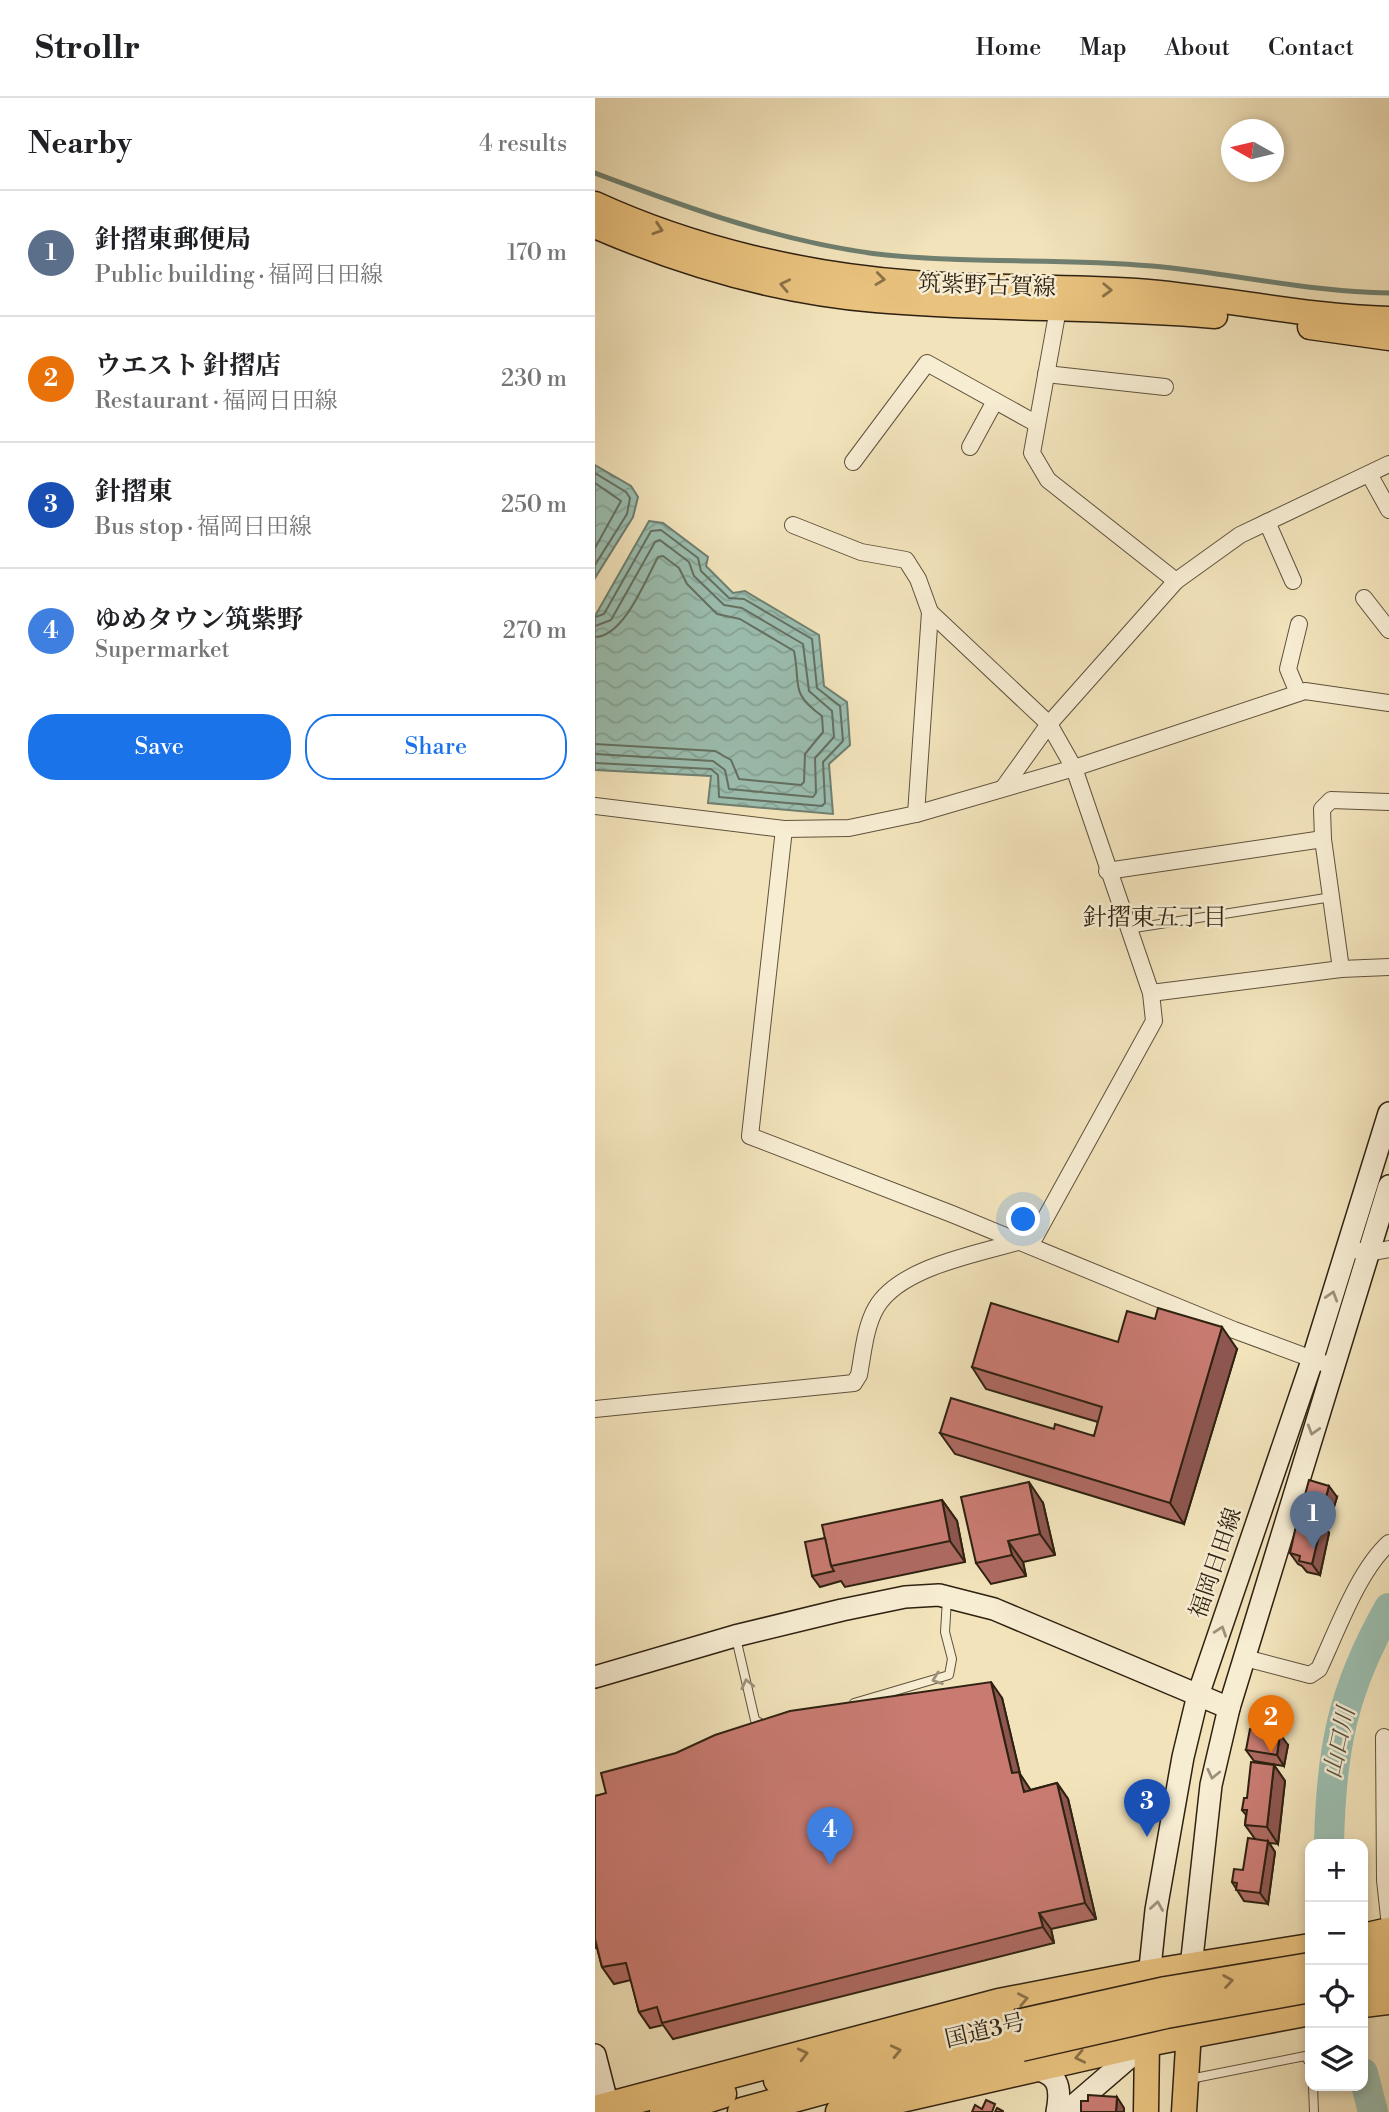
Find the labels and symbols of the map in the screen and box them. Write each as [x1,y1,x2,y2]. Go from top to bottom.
north arrow [1221,119,1284,182]
one-way arrow [652,221,664,235]
street label: 筑紫野古賀線 [918,270,1056,302]
one-way arrow [874,272,886,287]
one-way arrow [779,279,791,294]
one-way arrow [1102,283,1113,298]
district label: 針摺東五丁目 [1083,903,1227,933]
your location [1006,1202,1040,1236]
one-way arrow [1324,1290,1339,1302]
one-way arrow [1307,1424,1322,1436]
pin: 1 [1290,1491,1336,1549]
street label: 福岡日田線 [1184,1504,1248,1622]
one-way arrow [1213,1625,1227,1637]
one-way arrow [932,1671,944,1685]
one-way arrow [741,1678,755,1690]
pin: 2 [1248,1695,1294,1753]
water label: 山口川 [1318,1702,1363,1781]
one-way arrow [1207,1768,1222,1780]
pin: 3 [1124,1779,1170,1837]
pin: 4 [807,1807,853,1865]
one-way arrow [1149,1900,1164,1912]
one-way arrow [1222,1974,1233,1989]
one-way arrow [1017,1992,1029,2007]
street label: 国道3号 [942,2008,1028,2054]
one-way arrow [890,2045,902,2060]
one-way arrow [797,2048,809,2062]
one-way arrow [1074,2048,1086,2063]

